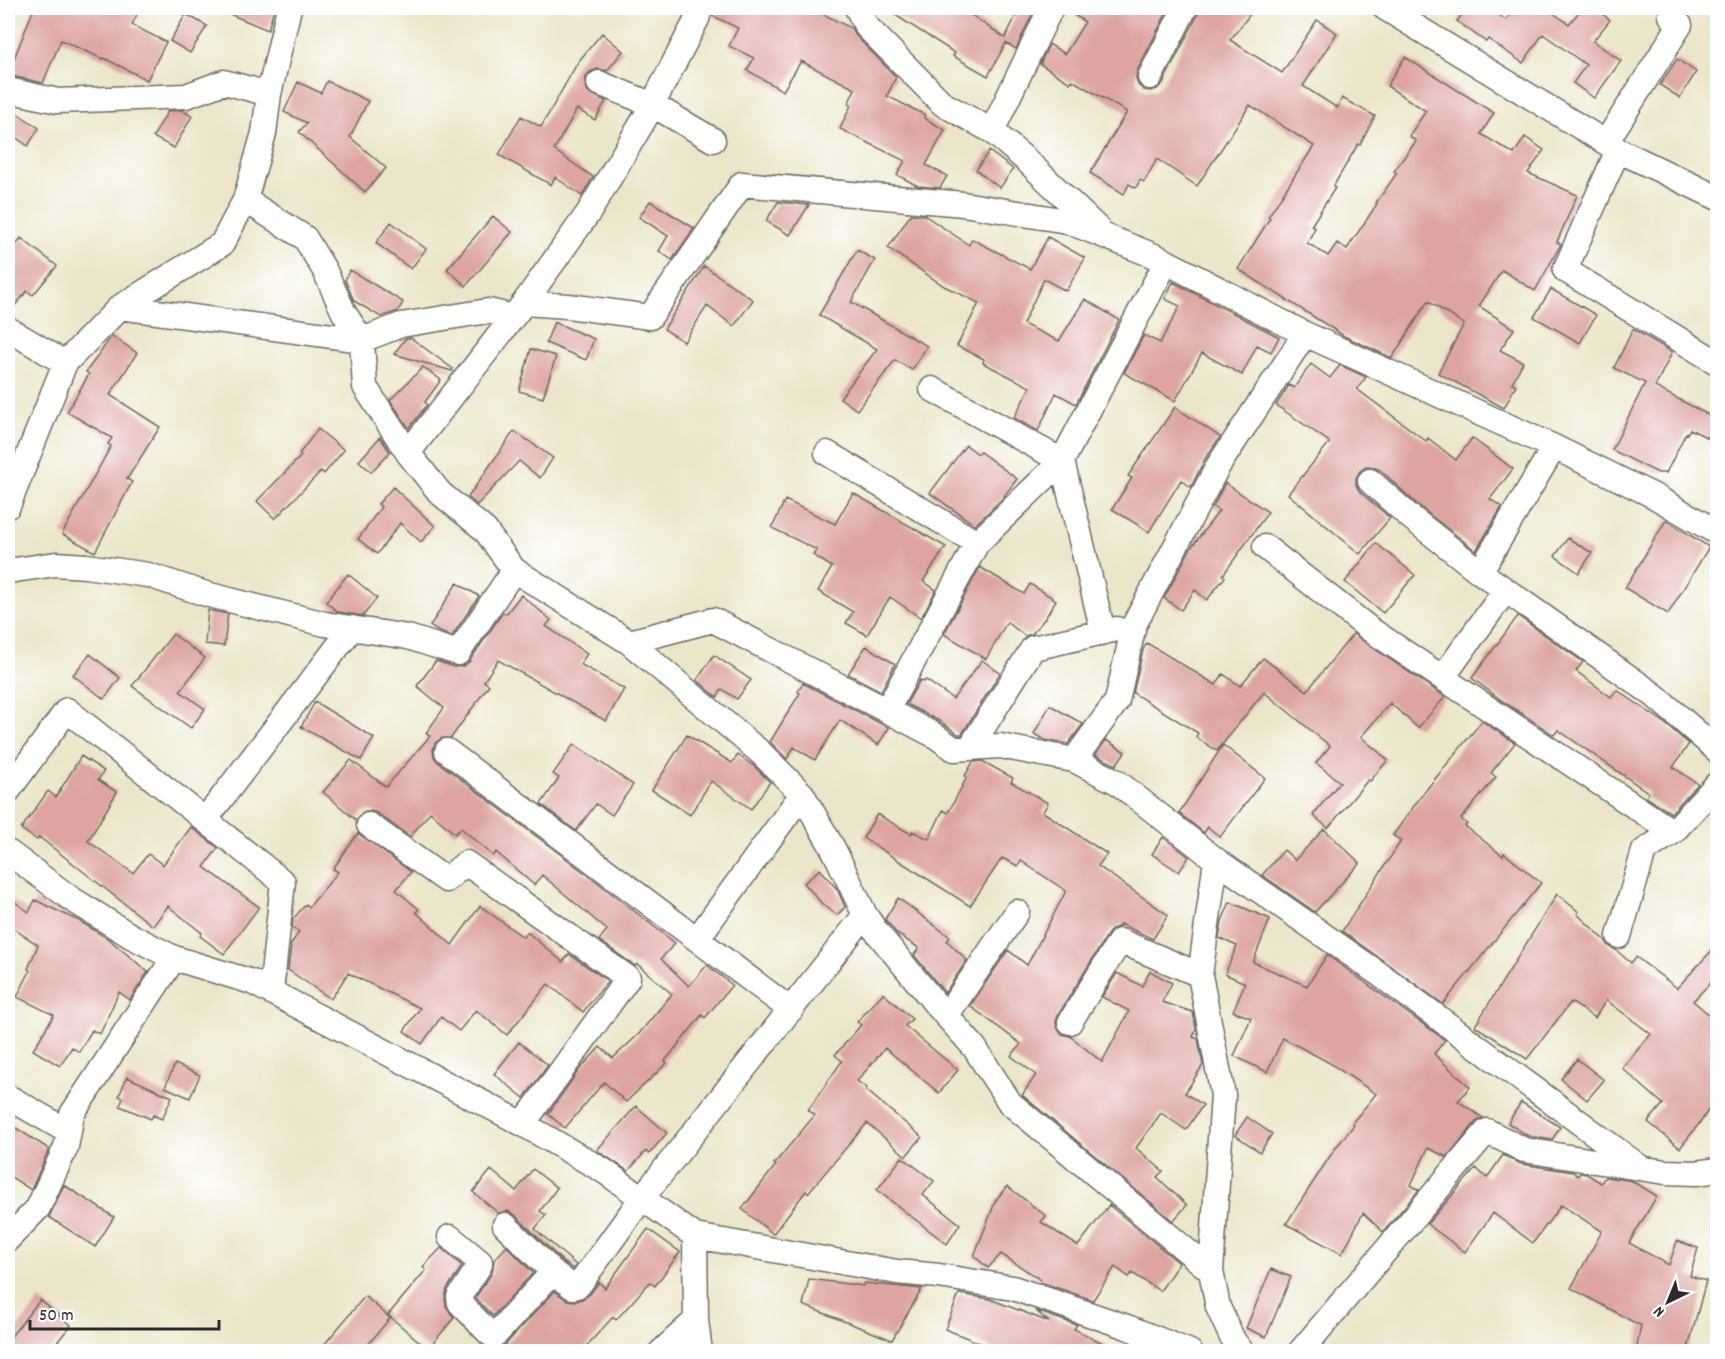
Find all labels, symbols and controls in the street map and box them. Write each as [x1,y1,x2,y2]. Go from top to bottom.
north arrow [1638,1272,1698,1332]
scale bar [30,1293,219,1331]
text: N [1649,1300,1670,1322]
text: 50 m [39,1304,74,1329]

